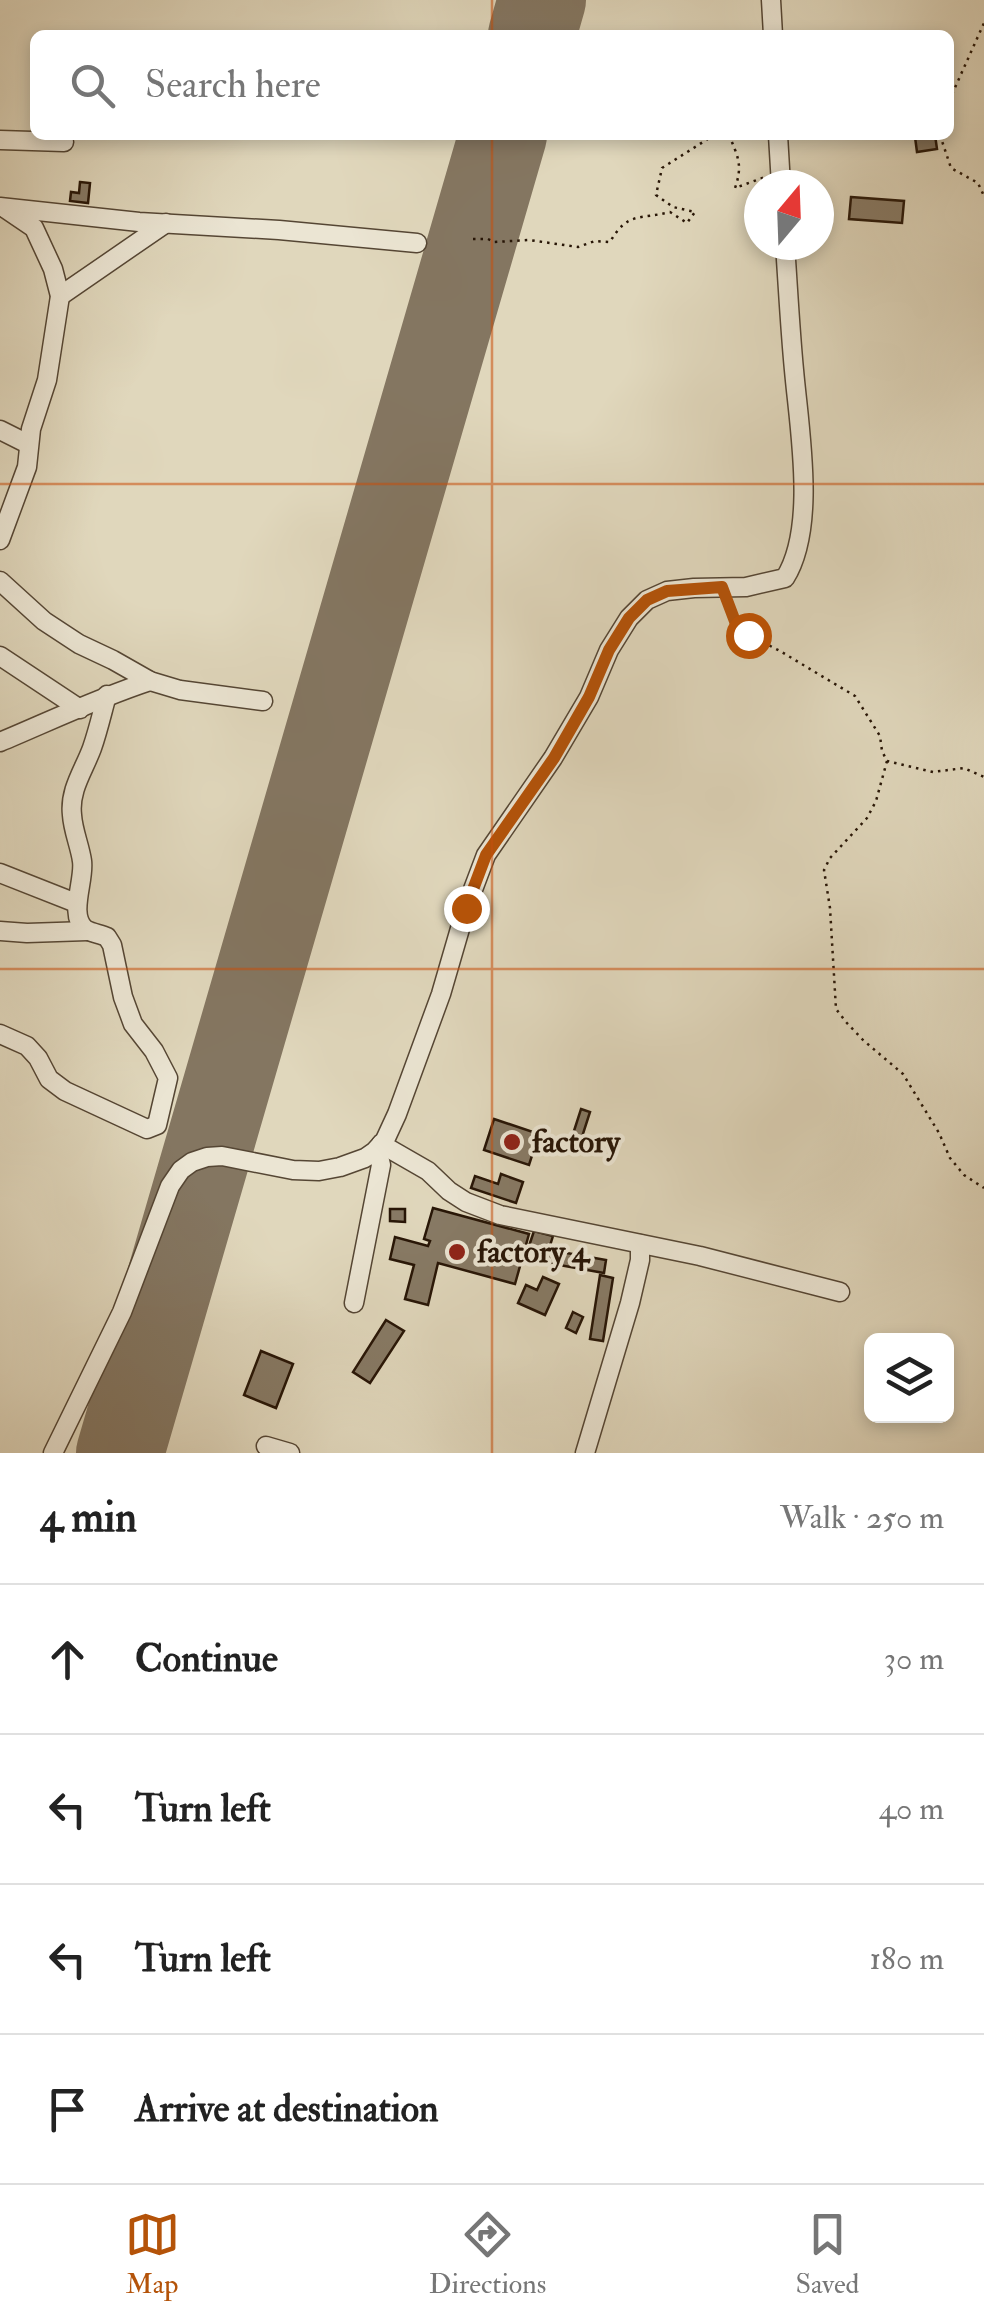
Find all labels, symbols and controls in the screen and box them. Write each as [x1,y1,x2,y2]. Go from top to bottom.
search box [30,30,954,140]
icon: search [65,58,120,113]
text: Search here [145,61,321,109]
north arrow [744,170,834,260]
route start [726,613,772,659]
route end [444,886,490,932]
place label: factory [532,1122,621,1162]
marker: factory [501,1131,523,1153]
place label: factory 4 [477,1232,591,1272]
marker: factory 4 [446,1241,468,1263]
map controls [864,1333,954,1423]
button: layers [864,1333,954,1423]
text: 4 min [40,1492,137,1544]
text: Walk · 250 m [780,1498,944,1538]
icon: ahead [40,1632,95,1687]
text: Continue [135,1635,278,1683]
text: 30 m [884,1639,944,1679]
icon: left [40,1782,95,1837]
text: Turn left [135,1785,271,1833]
text: 40 m [879,1789,944,1829]
icon: left [40,1932,95,1987]
text: Turn left [135,1935,271,1983]
text: 180 m [870,1939,944,1979]
icon: arrive [40,2082,95,2137]
text: Arrive at destination [135,2085,439,2133]
tab: Map [125,2207,180,2302]
tab: Directions [429,2207,546,2302]
tab: Saved [795,2207,859,2302]

